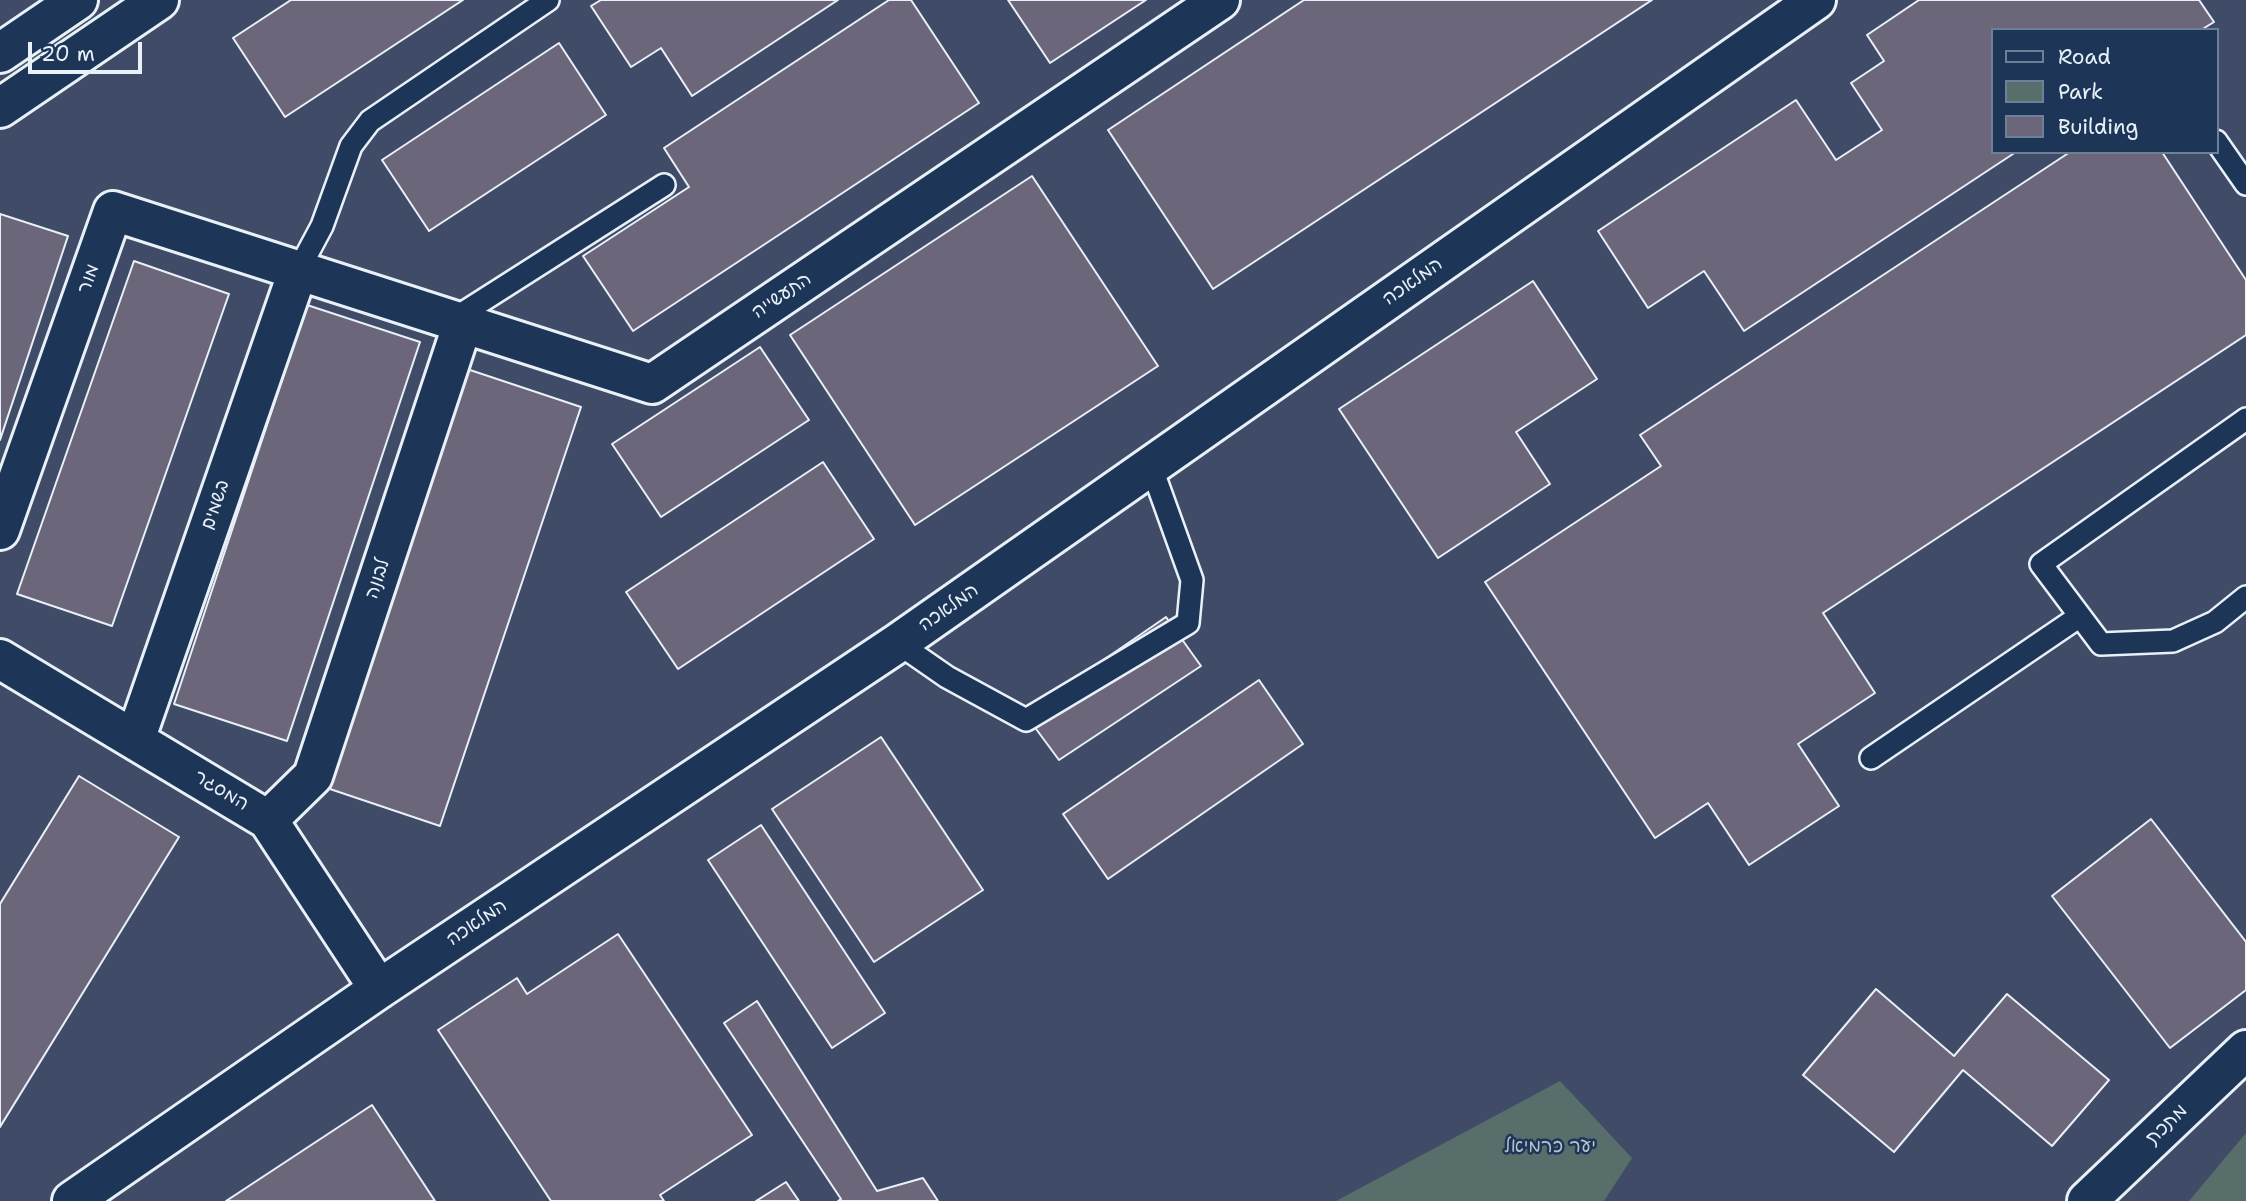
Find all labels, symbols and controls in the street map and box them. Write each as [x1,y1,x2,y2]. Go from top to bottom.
scale bar [32,28,145,72]
legend [1990,28,2218,154]
text: 20 m [41,40,95,68]
text: Road [2058,43,2111,71]
text: Park [2058,78,2103,106]
text: Building [2058,113,2138,141]
street label: המלאכה [1379,253,1447,311]
street label: מור [73,261,105,297]
street label: התעשייה [748,268,816,324]
street label: בשמים [197,477,235,533]
street label: לבונה [361,556,395,602]
street label: המלאכה [915,579,983,637]
street label: המסגר [189,766,253,816]
street label: המלאכה [442,895,512,951]
street label: מתכת [2141,1100,2193,1150]
park label: יער כרמיאל [1504,1136,1596,1158]

